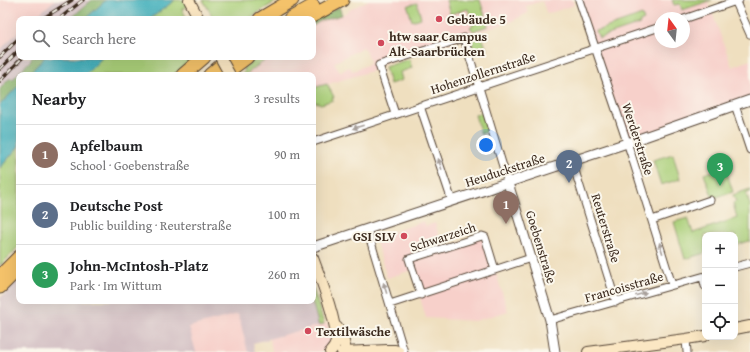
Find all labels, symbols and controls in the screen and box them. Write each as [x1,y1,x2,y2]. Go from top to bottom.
place label: Gebäude 5 [447,10,506,29]
north arrow [654,12,690,48]
marker: Gebäude 5 [434,14,444,24]
search box [16,16,316,60]
icon: search [30,27,52,49]
place label: htw saar Campus Alt-Saarbrücken [389,27,488,61]
text: Search here [62,28,136,49]
marker: htw saar Campus Alt-Saarbrücken [376,38,386,48]
street label: Hohenzollernstraße [428,47,538,99]
text: Nearby [32,86,86,111]
text: 3 results [254,89,300,108]
street label: Werderstraße [617,100,659,178]
one-way arrow [352,124,364,130]
text: Apfelbaum [70,135,143,156]
your location [476,135,496,155]
text: 1 [42,145,48,164]
text: 90 m [274,145,300,164]
street label: Heuduckstraße [463,148,547,192]
pin: 2 [556,150,582,183]
pin: 3 [707,153,733,186]
text: School · Goebenstraße [70,156,189,175]
one-way arrow [437,158,443,170]
pin: 1 [493,191,519,224]
street label: Reuterstraße [586,191,626,265]
text: Deutsche Post [70,195,163,216]
text: 2 [42,205,48,224]
text: 100 m [268,205,300,224]
street label: Goebenstraße [521,208,561,286]
text: Public building · Reuterstraße [70,216,232,235]
street label: Schwarzeich [408,217,479,257]
place label: GSI SLV [353,227,396,246]
marker: GSI SLV [399,231,409,241]
map controls [702,232,738,340]
button: + [702,232,738,268]
one-way arrow [658,242,664,254]
text: John-McIntosh-Platz [70,255,208,276]
text: 3 [42,265,48,284]
text: 260 m [268,265,300,284]
street label: Francoisstraße [582,267,666,307]
button: − [702,268,738,304]
text: Park · Im Wittum [70,276,162,295]
one-way arrow [382,281,388,293]
one-way arrow [635,291,647,297]
button: locate [702,304,738,340]
place label: Textilwäsche [316,322,391,341]
marker: Textilwäsche [303,326,313,336]

